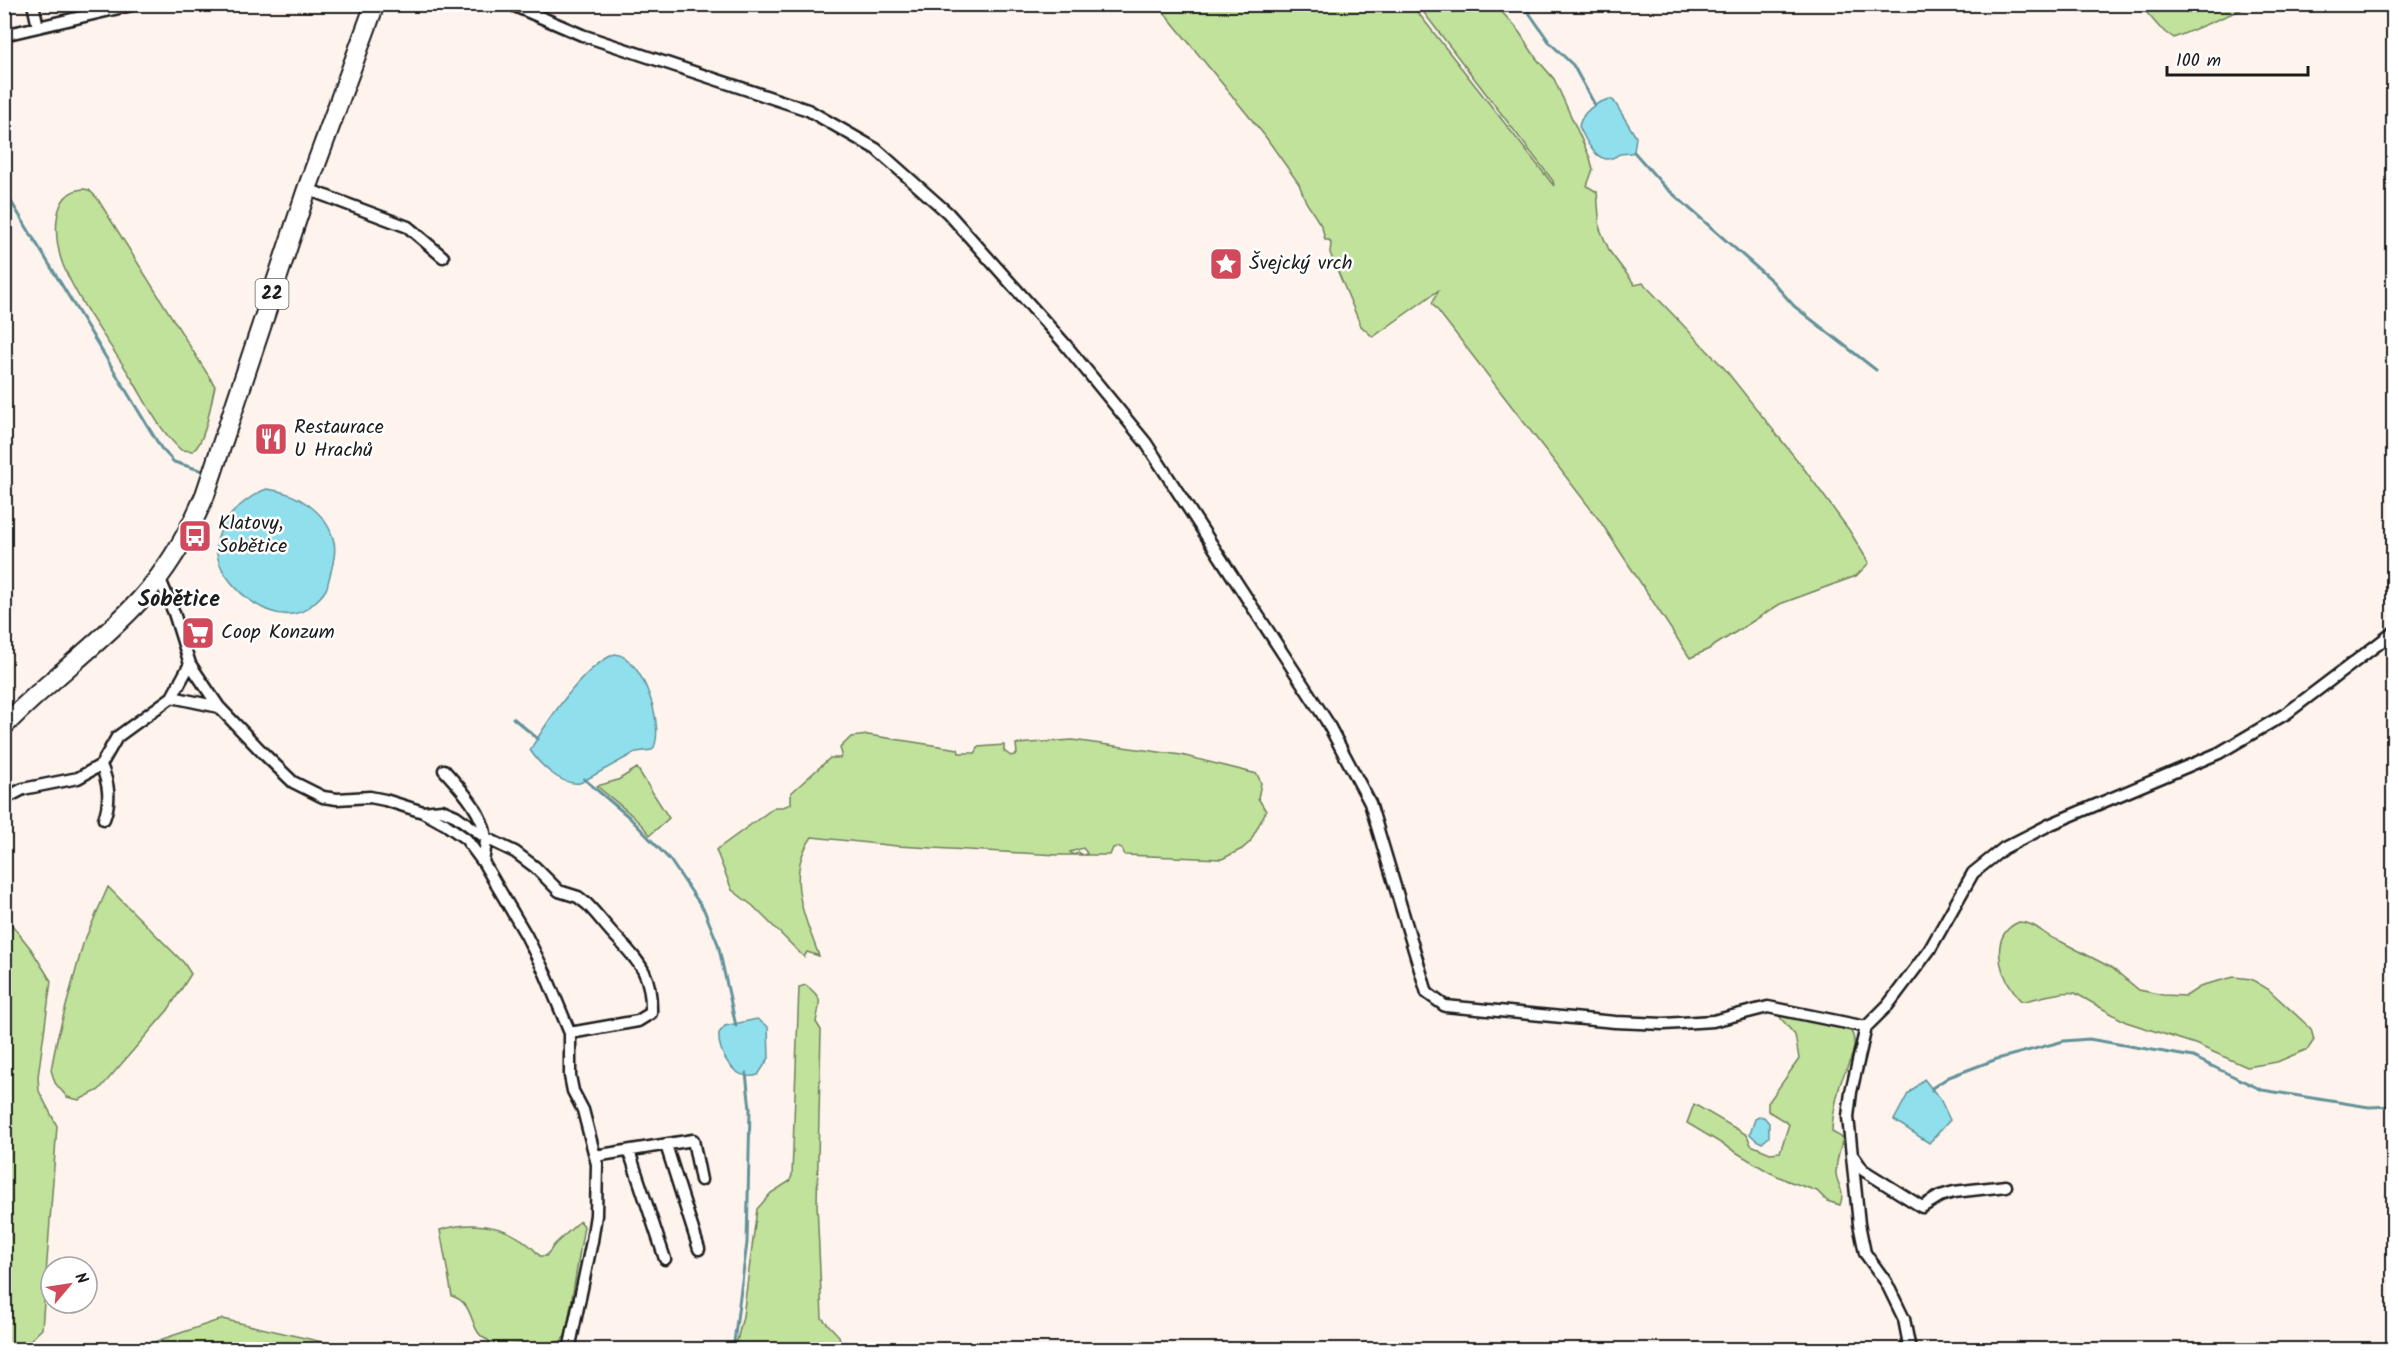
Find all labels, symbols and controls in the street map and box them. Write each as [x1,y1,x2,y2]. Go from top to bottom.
scale bar [2167,39,2308,77]
text: 100 m [2176,47,2221,76]
place icon: Švejcký vrch [1208,246,1244,282]
place label: Švejcký vrch [1249,248,1352,280]
road number: 22 [256,279,288,309]
place label: Restaurace U Hrachů [294,412,384,467]
restaurant icon: Restaurace U Hrachů [253,421,289,457]
place label: Klatovy, Sobětice [218,508,287,563]
bus stop icon: Klatovy, Sobětice [177,518,213,554]
district label: Sobětice [138,583,220,618]
supermarket icon: Coop Konzum [180,615,216,651]
place label: Coop Konzum [221,617,335,649]
north arrow [39,1255,99,1315]
text: N [67,1268,94,1289]

